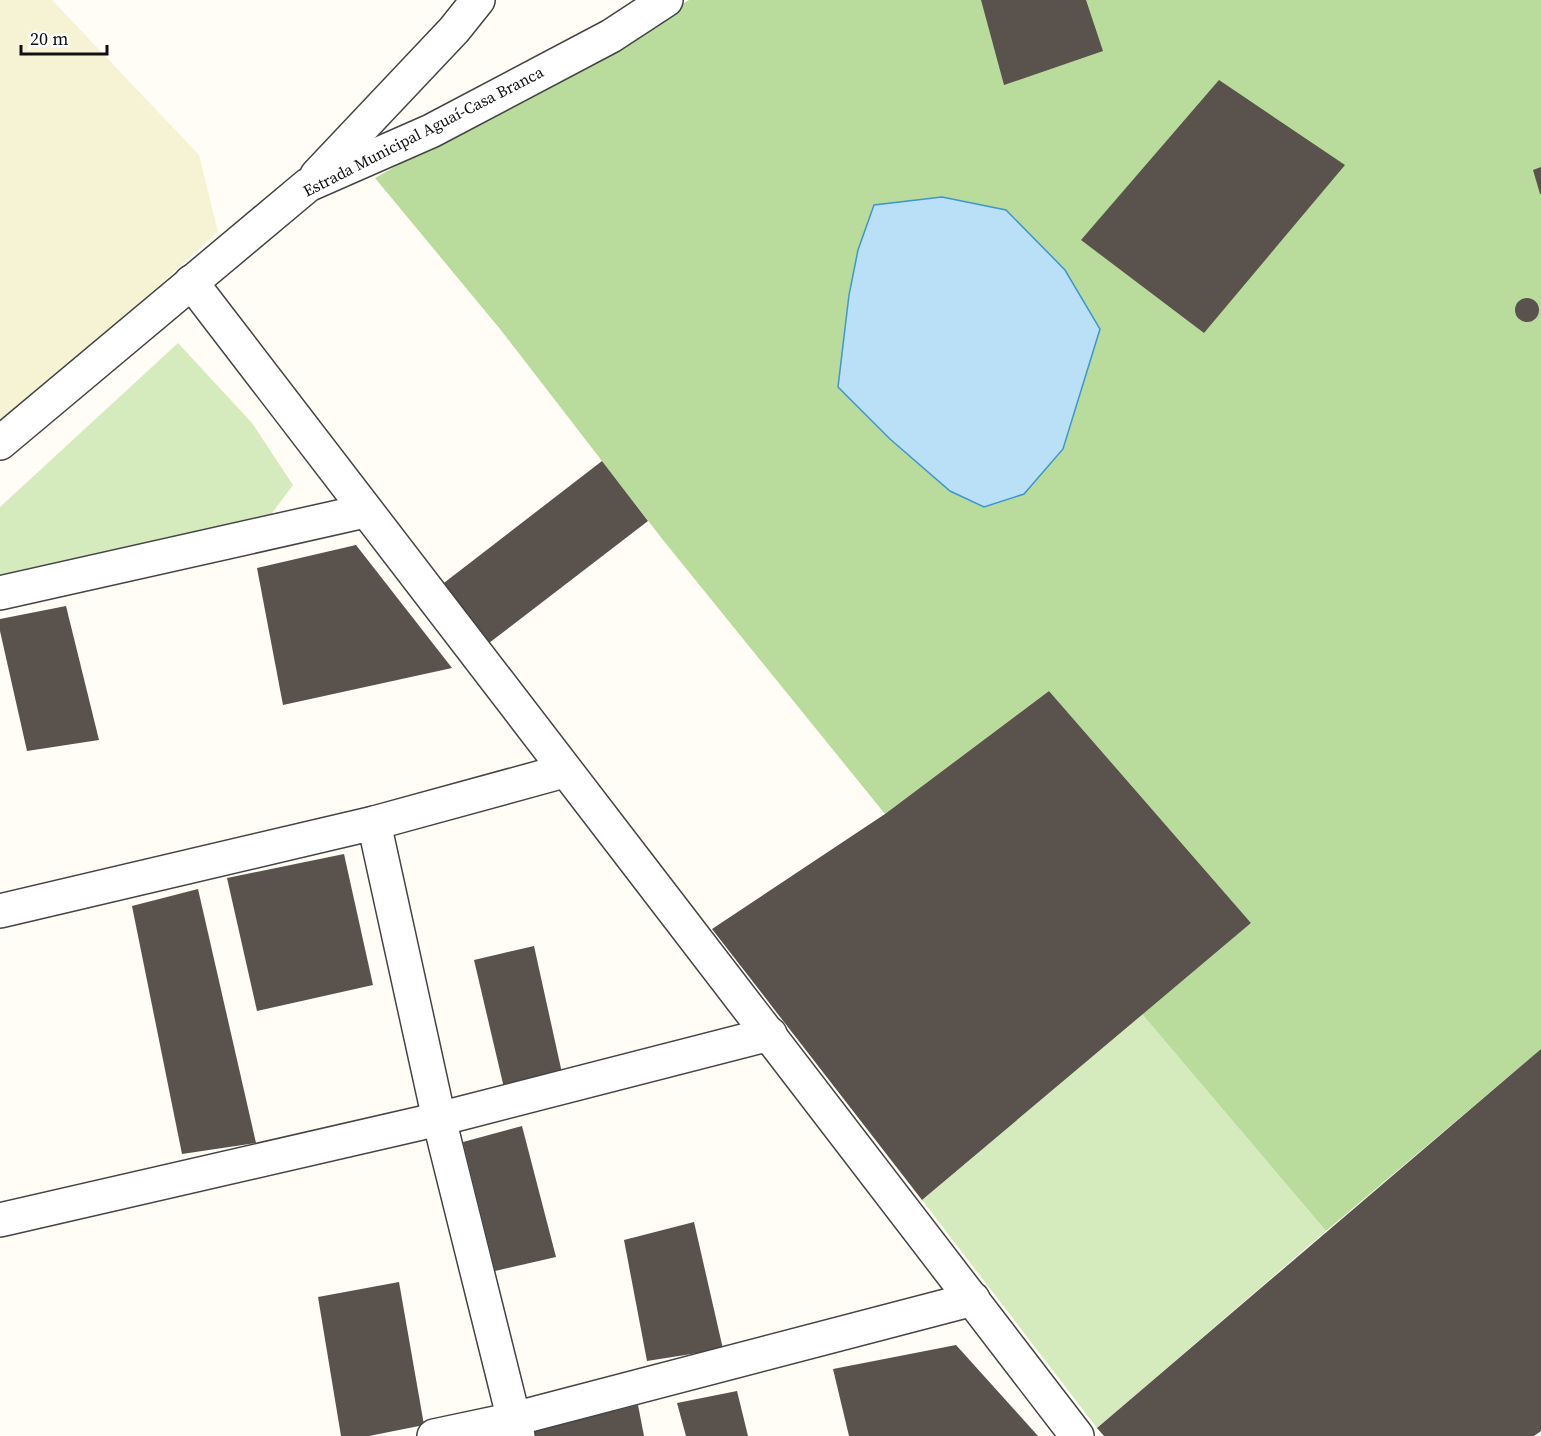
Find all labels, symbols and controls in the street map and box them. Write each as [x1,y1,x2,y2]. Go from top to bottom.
scale bar [21,18,106,56]
text: 20 m [30,26,68,51]
street label: Estrada Municipal Aguaí-Casa Branca [299,60,548,201]

